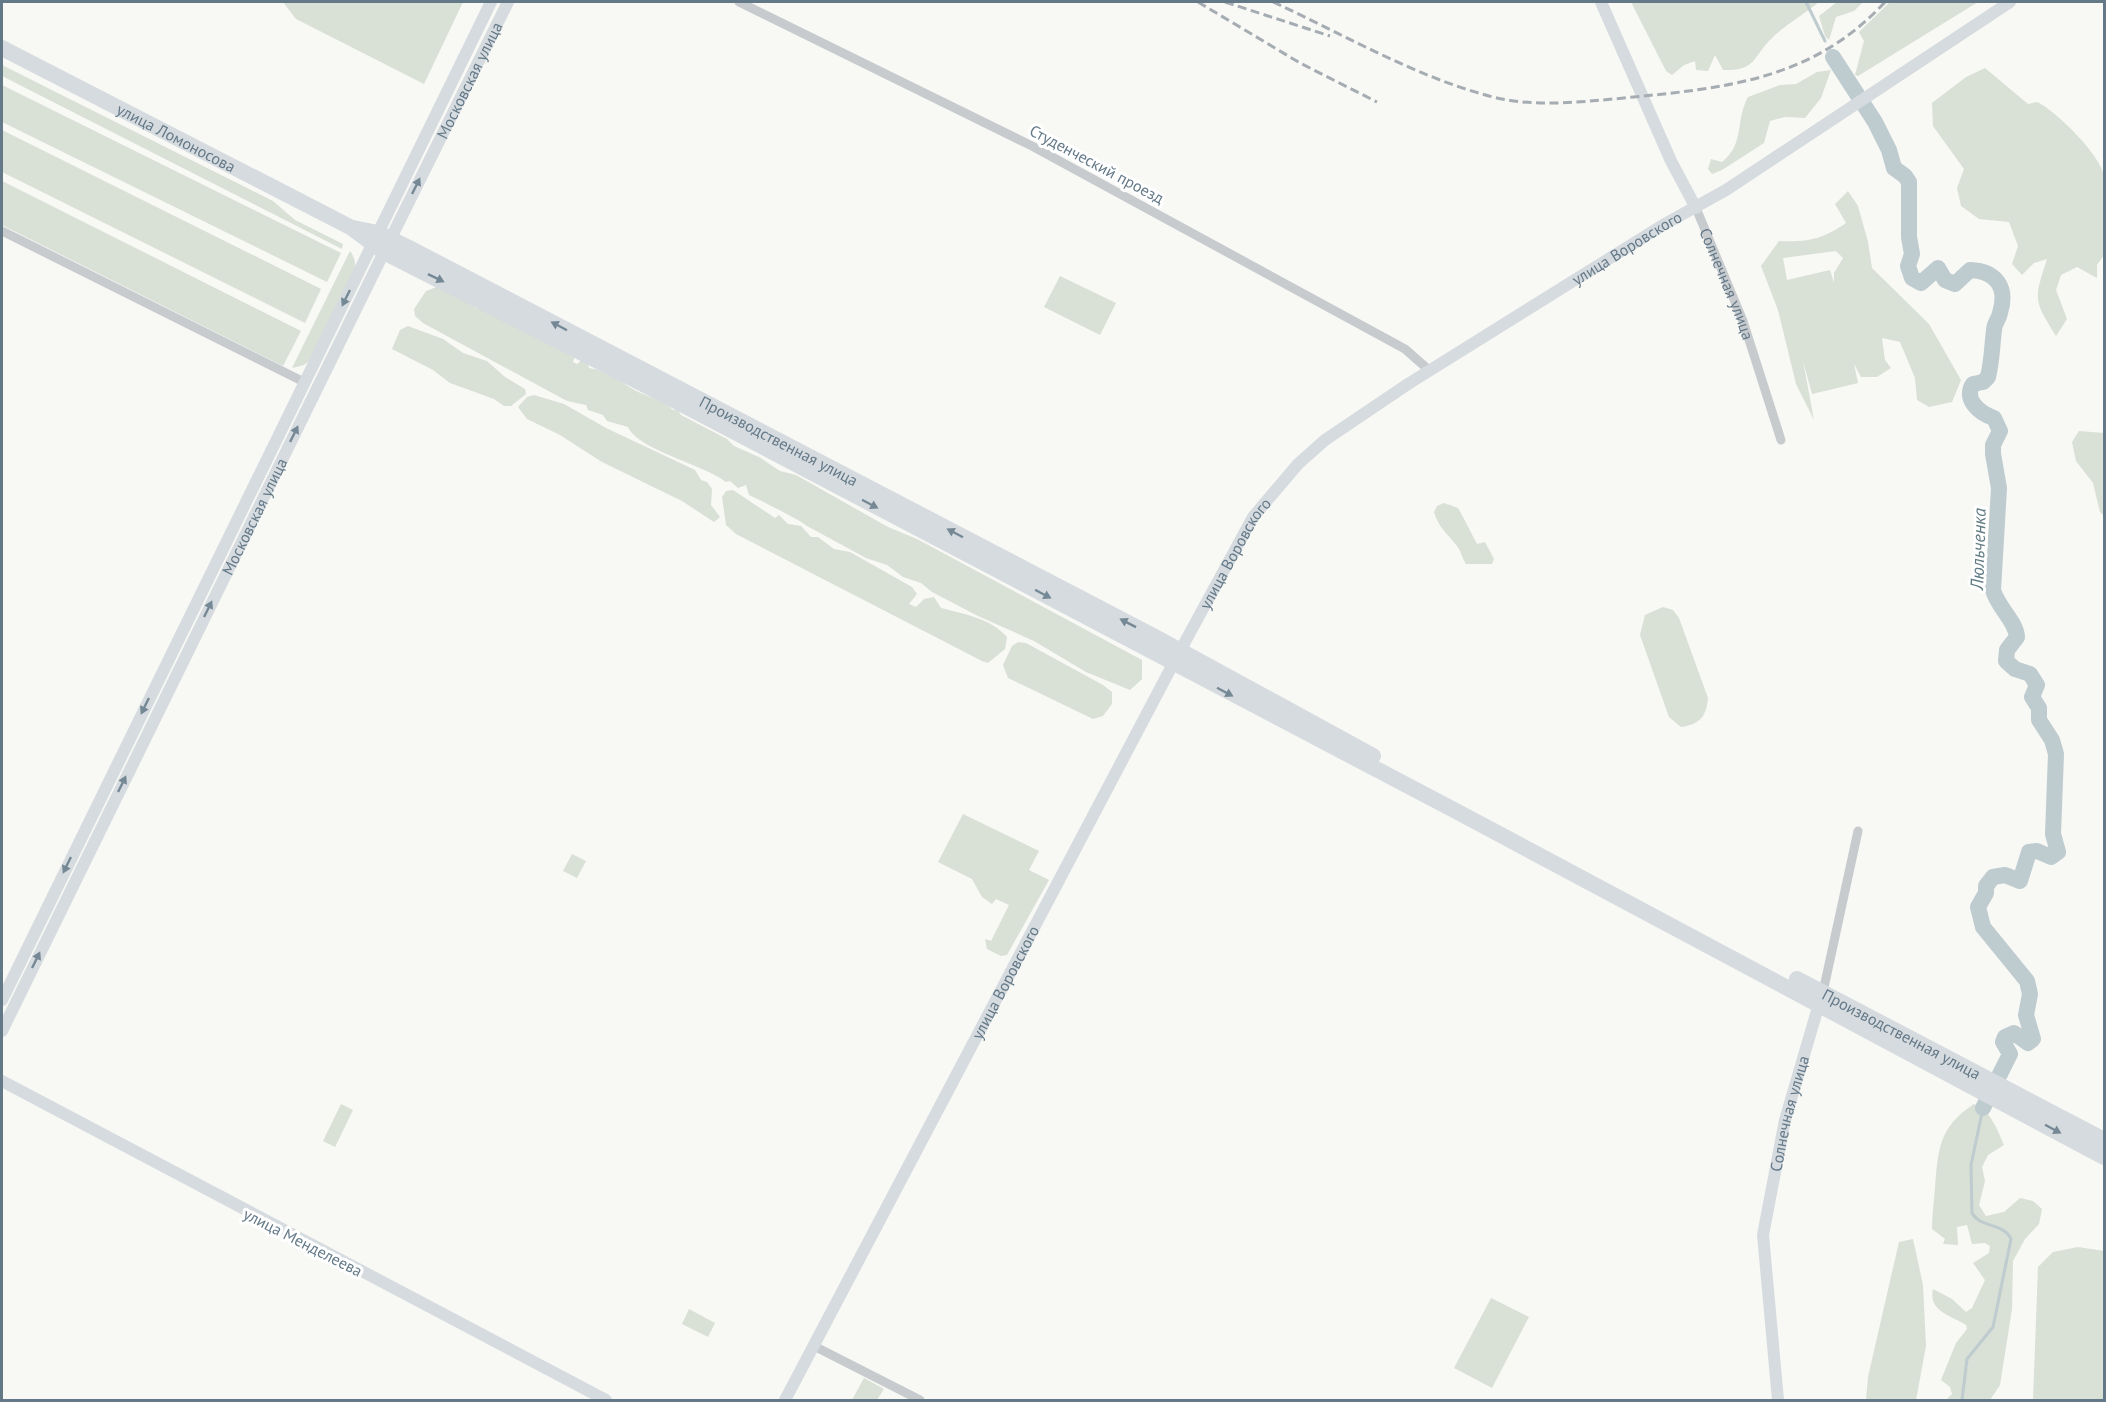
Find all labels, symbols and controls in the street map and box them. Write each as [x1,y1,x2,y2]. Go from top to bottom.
street label: Московская улица [432,19,507,142]
street label: улица Ломоносова [114,99,239,176]
street label: Студенческий проезд [1026,120,1168,208]
one-way arrow [412,177,421,194]
street label: улица Воровского [1568,207,1685,289]
street label: Солнечная улица [1695,225,1758,342]
one-way arrow [428,273,445,283]
one-way arrow [341,289,351,306]
one-way arrow [550,321,567,331]
street label: Производственная улица [696,391,862,490]
one-way arrow [290,426,299,443]
street label: Московская улица [217,455,291,578]
street label: улица Воровского [1195,494,1275,613]
one-way arrow [862,499,879,509]
water label: Люльченка [1965,507,1991,591]
one-way arrow [947,528,964,538]
one-way arrow [1034,589,1051,599]
one-way arrow [204,601,213,618]
one-way arrow [1120,618,1137,628]
one-way arrow [1216,687,1233,696]
one-way arrow [140,697,150,715]
one-way arrow [118,776,127,793]
one-way arrow [63,856,72,873]
street label: улица Воровского [967,922,1043,1043]
one-way arrow [32,951,41,968]
street label: Производственная улица [1819,984,1984,1084]
street label: Солнечная улица [1765,1053,1813,1173]
one-way arrow [2045,1124,2062,1134]
street label: улица Менделеева [240,1203,366,1281]

